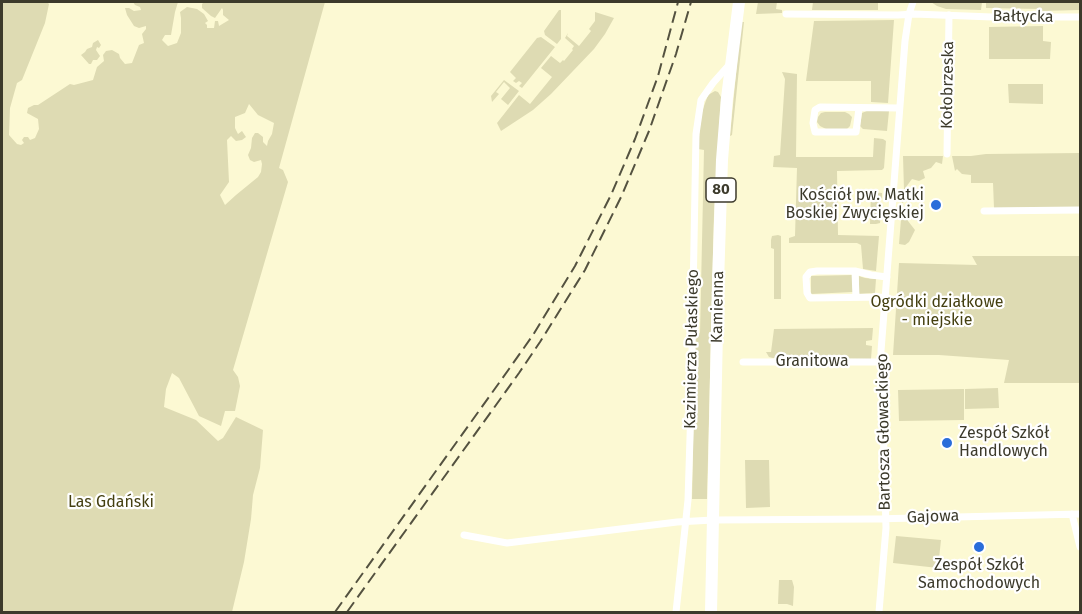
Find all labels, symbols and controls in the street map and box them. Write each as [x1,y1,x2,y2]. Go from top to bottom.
street label: Bałtycka [992,7,1054,27]
street label: Kołobrzeska [938,41,958,129]
road number: 80 [706,178,736,202]
place label: Kościół pw. Matki Boskiej Zwycięskiej [786,186,924,224]
marker: Kościół pw. Matki Boskiej Zwycięskiej [929,198,943,212]
street label: Kazimierza Pułaskiego [681,269,703,429]
street label: Kamienna [708,271,728,343]
park label: Ogródki działkowe - miejskie [870,293,1004,331]
street label: Granitowa [775,352,849,372]
street label: Bartosza Głowackiego [873,353,895,511]
place label: Zespół Szkół Handlowych [959,424,1049,462]
marker: Zespół Szkół Handlowych [940,436,954,450]
park label: Las Gdański [68,493,154,513]
street label: Gajowa [906,506,960,528]
marker: Zespół Szkół Samochodowych [972,540,986,554]
place label: Zespół Szkół Samochodowych [918,556,1040,594]

